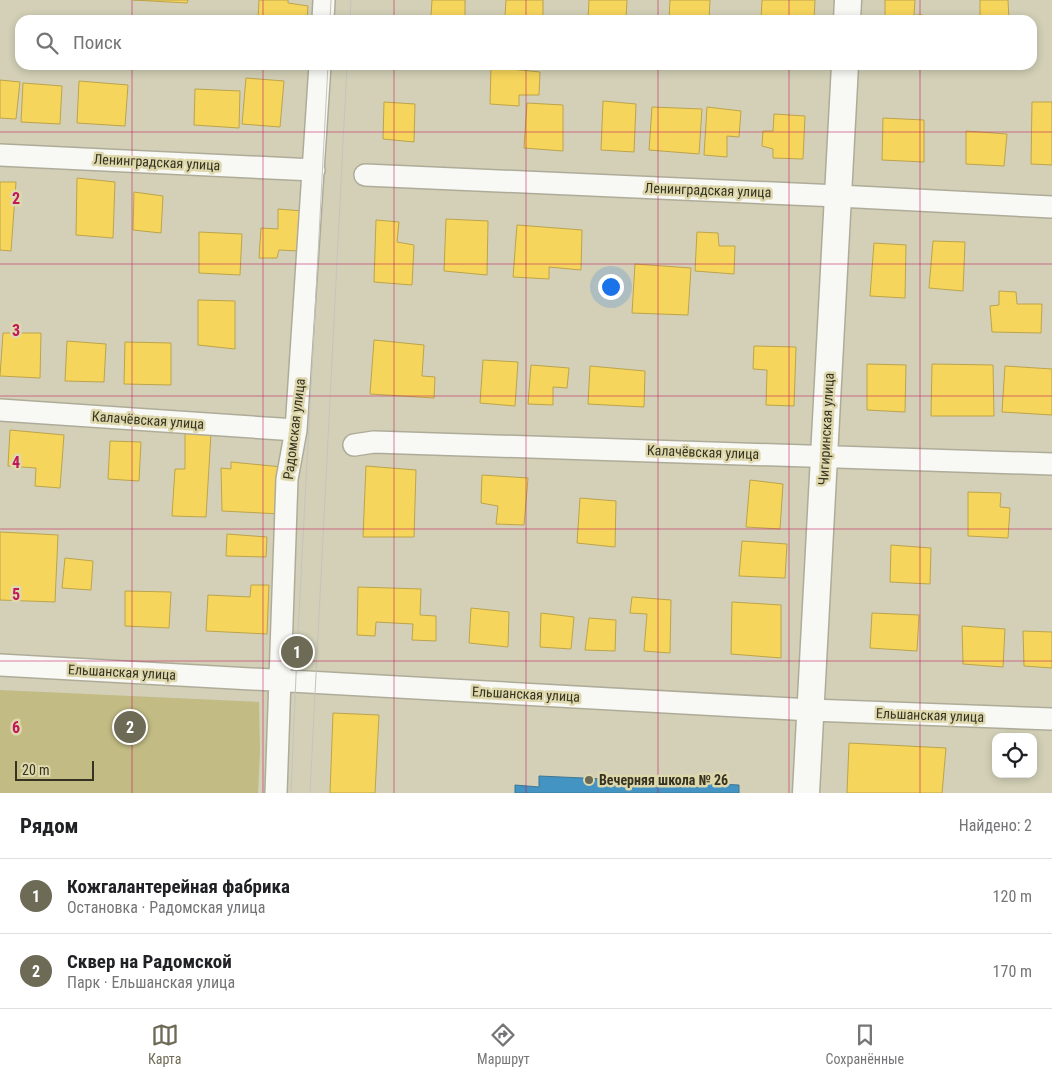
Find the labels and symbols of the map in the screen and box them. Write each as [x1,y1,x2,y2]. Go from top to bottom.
street label: Ленинградская улица [93,151,221,173]
street label: Ленинградская улица [644,180,772,200]
text: 2 [12,189,20,208]
your location [598,274,624,300]
text: 3 [12,321,20,340]
street label: Чигиринская улица [815,372,837,486]
street label: Радомская улица [280,378,308,480]
street label: Калачёвская улица [91,408,205,432]
street label: Калачёвская улица [647,442,759,462]
text: 4 [12,453,20,472]
text: 5 [12,585,20,604]
pin: 1 [281,633,313,671]
street label: Ельшанская улица [68,661,176,683]
street label: Ельшанская улица [472,683,580,705]
street label: Ельшанская улица [876,705,984,725]
pin: 2 [114,708,146,746]
text: 6 [12,718,20,737]
scale bar [15,758,94,781]
place label: Вечерняя школа № 26 [599,772,728,788]
marker: Вечерняя школа № 26 [583,774,595,786]

